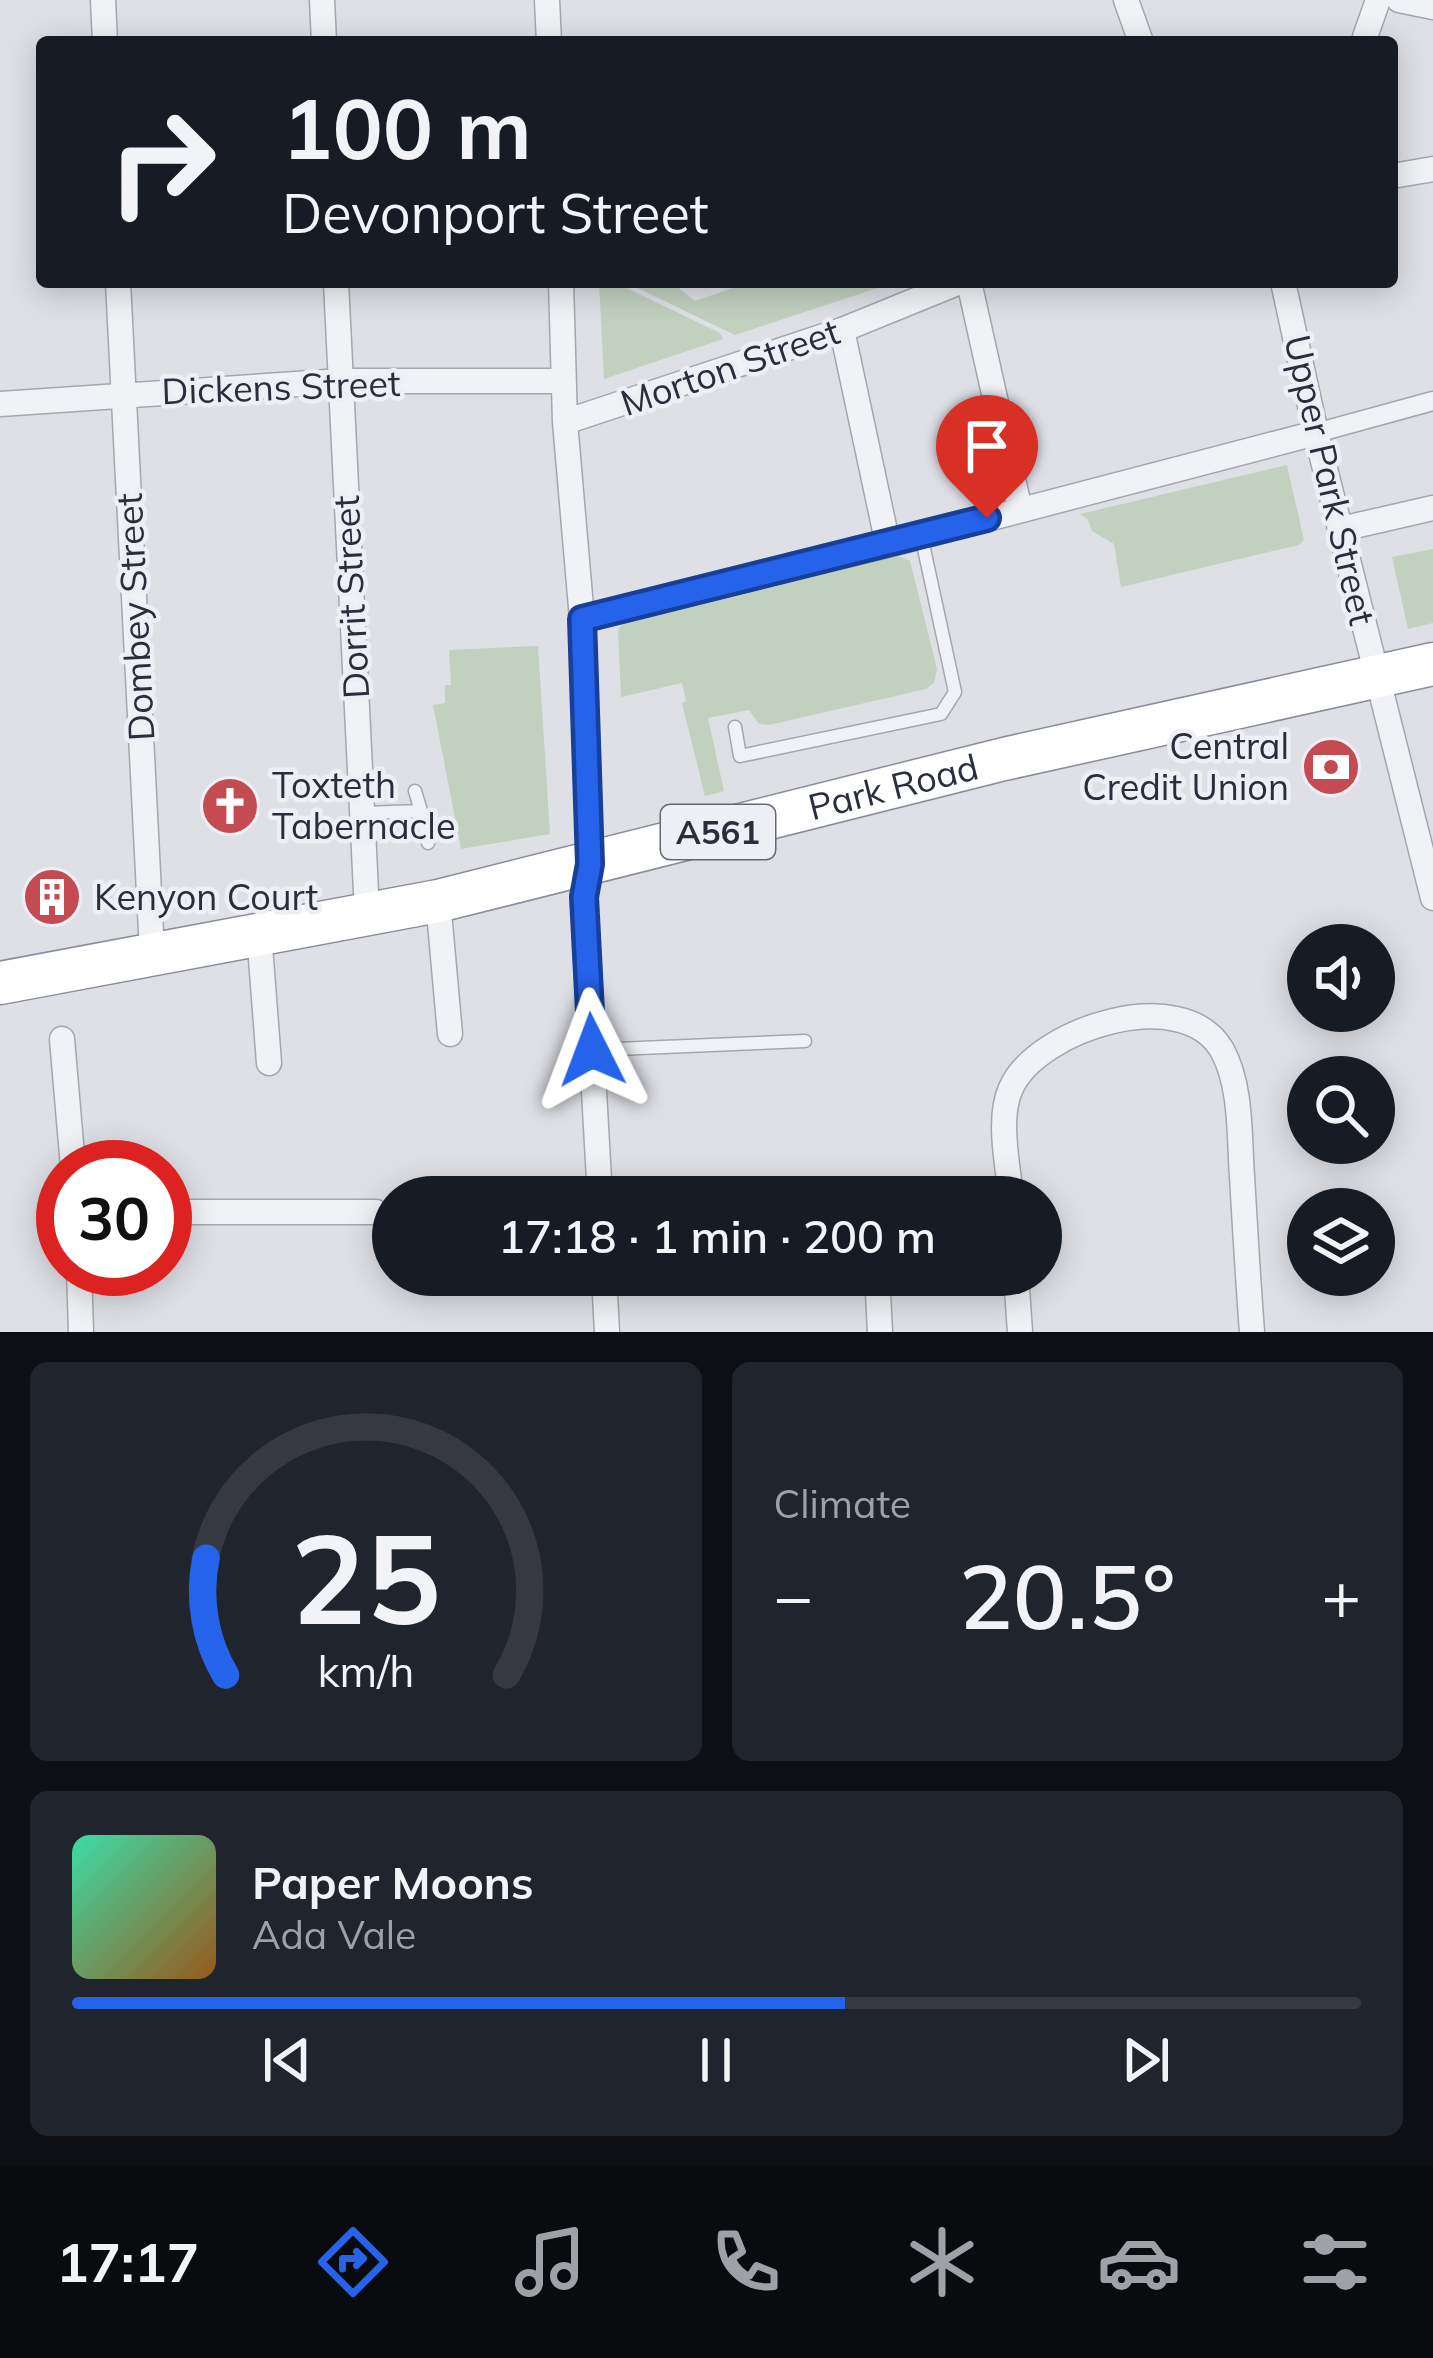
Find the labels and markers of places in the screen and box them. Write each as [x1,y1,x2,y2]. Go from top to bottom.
pin [936,395,1038,518]
place label: Central Credit Union [1082,723,1289,809]
bank icon: Central Credit Union [1300,736,1362,798]
place label: Toxteth Tabernacle [272,762,456,848]
church icon: Toxteth Tabernacle [199,775,261,837]
building icon: Kenyon Court [21,866,83,928]
place label: Kenyon Court [94,874,318,919]

